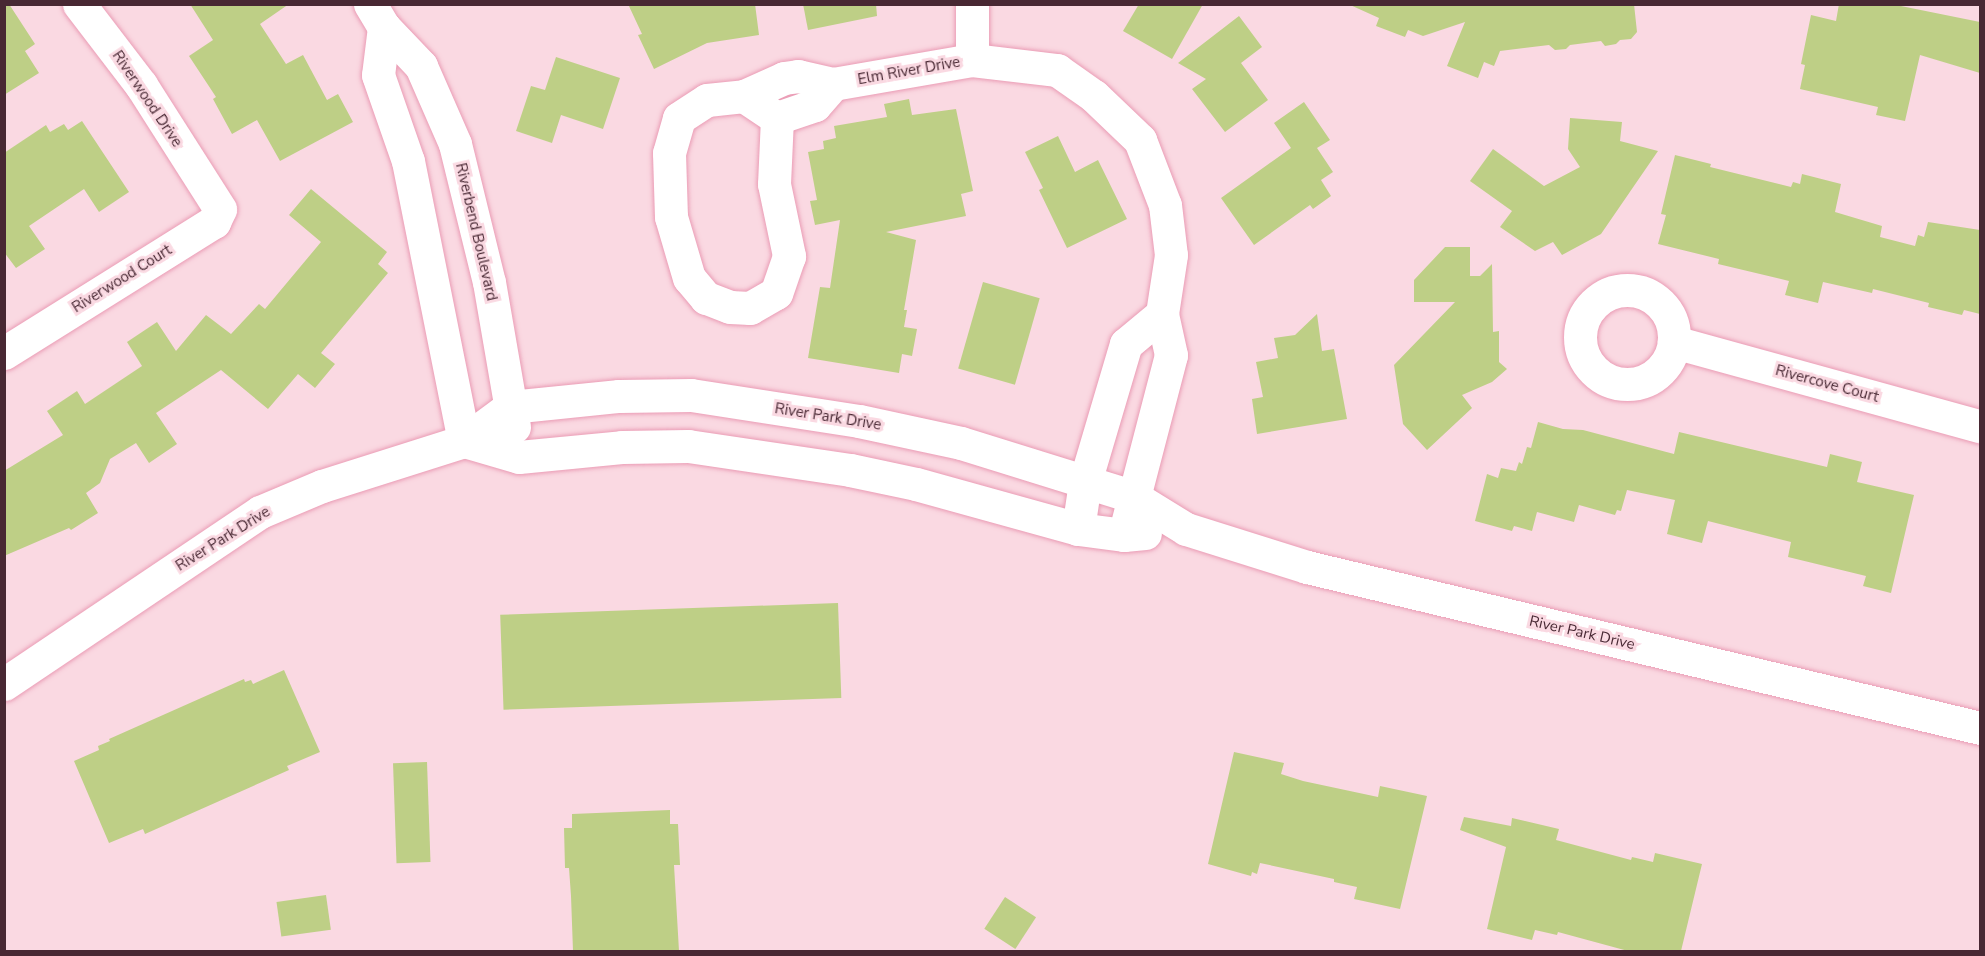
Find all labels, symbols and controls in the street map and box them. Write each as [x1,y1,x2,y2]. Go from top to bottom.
street label: Riverwood Drive [108,47,186,151]
street label: Elm River Drive [856,53,962,89]
street label: Riverbend Boulevard [451,161,501,303]
street label: Riverwood Court [69,241,175,317]
street label: Rivercove Court [1773,362,1881,406]
street label: River Park Drive [773,400,883,434]
street label: River Park Drive [173,503,273,575]
street label: River Park Drive [1527,612,1637,654]

